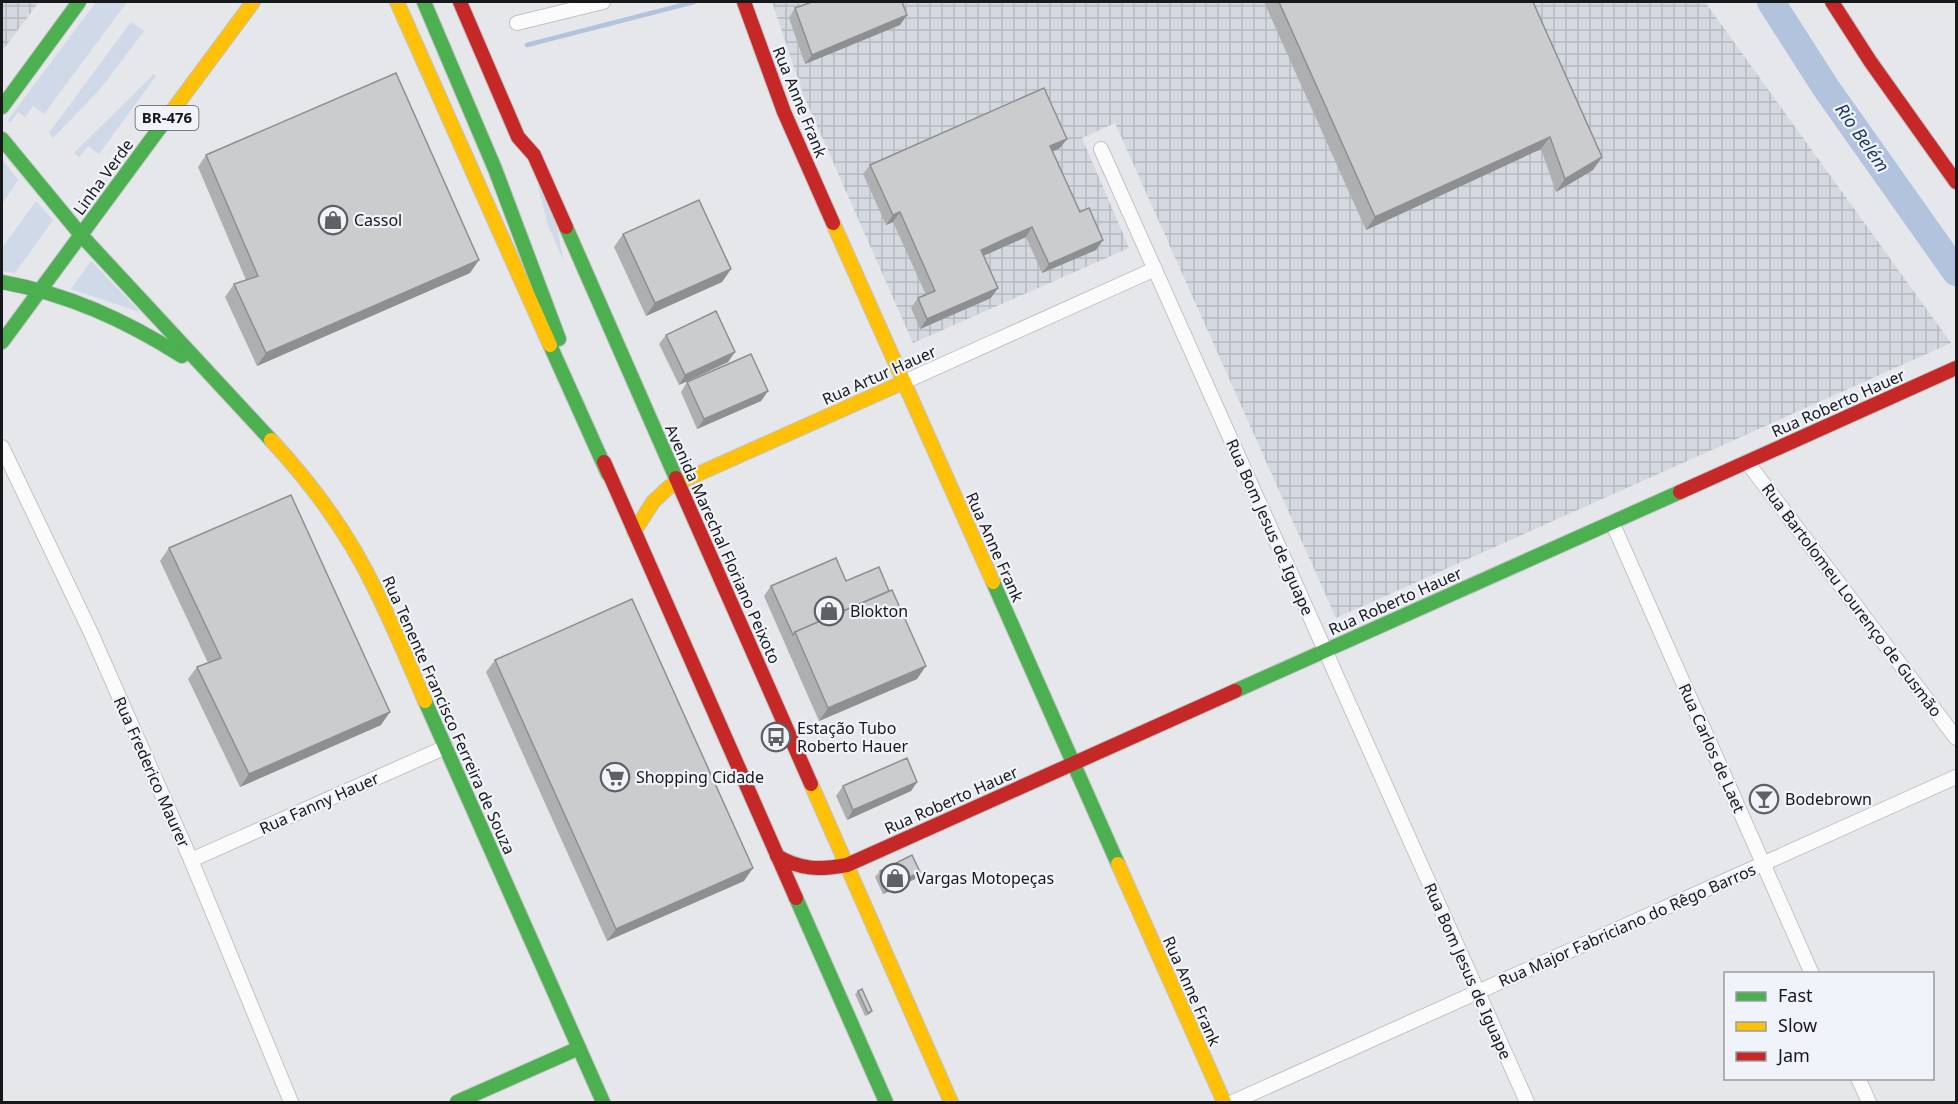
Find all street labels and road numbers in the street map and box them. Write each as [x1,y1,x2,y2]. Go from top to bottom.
street label: Rua Anne Frank [768,43,832,161]
road number: BR-476 [136,106,198,130]
street label: Linha Verde [68,135,138,219]
street label: Rua Artur Hauer [819,340,940,410]
street label: Rua Roberto Hauer [1768,363,1909,442]
street label: Avenida Marechal Floriano Peixoto [660,421,786,667]
street label: Rua Bom Jesus de Iguape [1221,435,1319,619]
street label: Rua Bartolomeu Lourenço de Gusmão [1757,479,1947,721]
street label: Rua Anne Frank [961,489,1029,606]
street label: Rua Roberto Hauer [1325,561,1466,640]
street label: Rua Tenente Francisco Ferreira de Souza [377,572,521,858]
street label: Rua Carlos de Laet [1674,680,1751,816]
street label: Rua Frederico Maurer [109,693,195,851]
street label: Rua Roberto Hauer [881,760,1022,839]
street label: Rua Fanny Hauer [256,767,383,839]
street label: Rua Major Fabriciano do Rêgo Barros [1495,858,1759,992]
street label: Rua Bom Jesus de Iguape [1419,879,1517,1063]
street label: Rua Anne Frank [1158,933,1226,1050]

